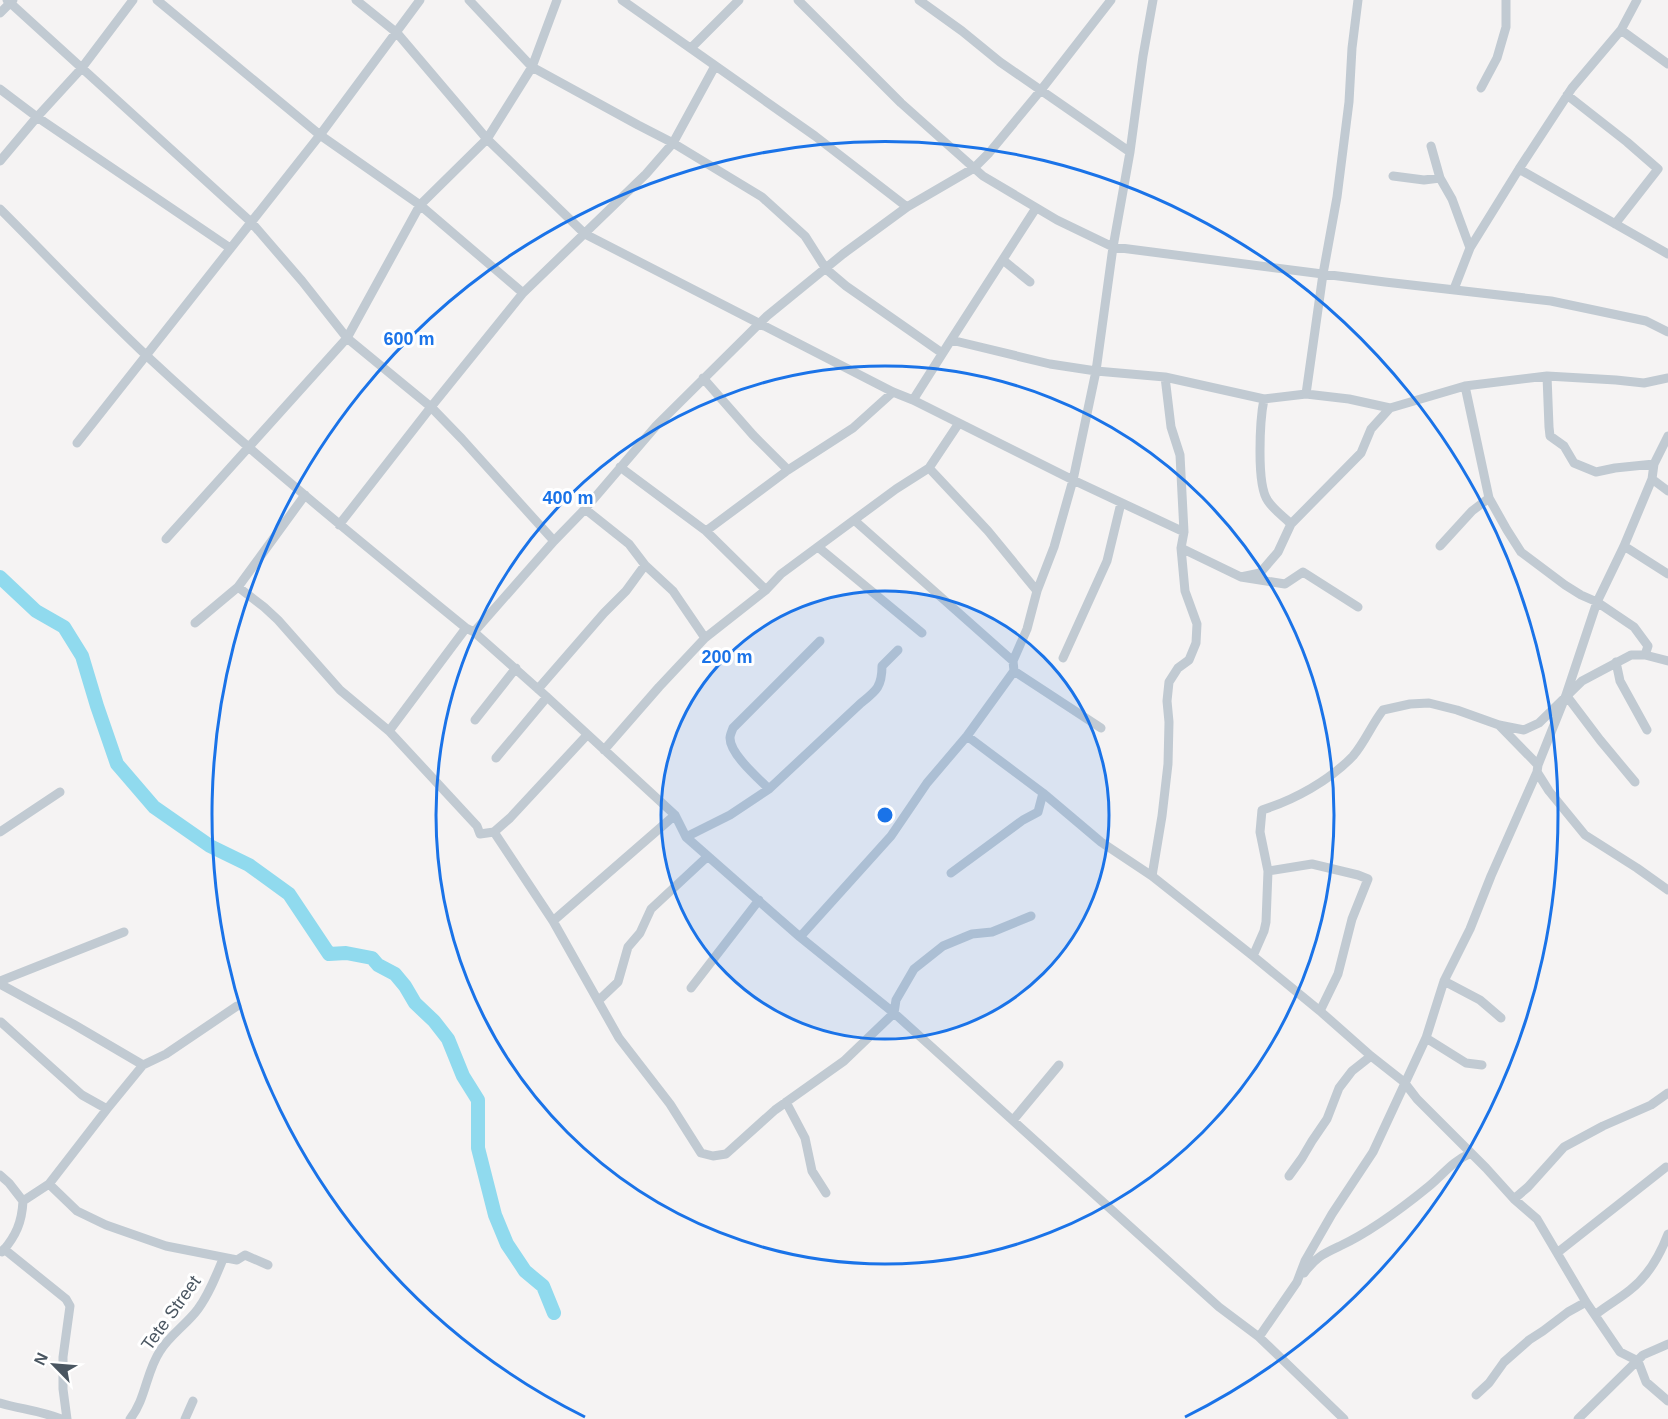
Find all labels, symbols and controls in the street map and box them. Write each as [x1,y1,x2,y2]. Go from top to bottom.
text: 600 m [383,329,435,349]
text: 400 m [542,488,594,508]
text: 200 m [701,647,753,667]
centre of rings [875,805,895,825]
street label: Tete Street [137,1272,205,1354]
north arrow [24,1335,84,1395]
text: N [31,1350,51,1368]

